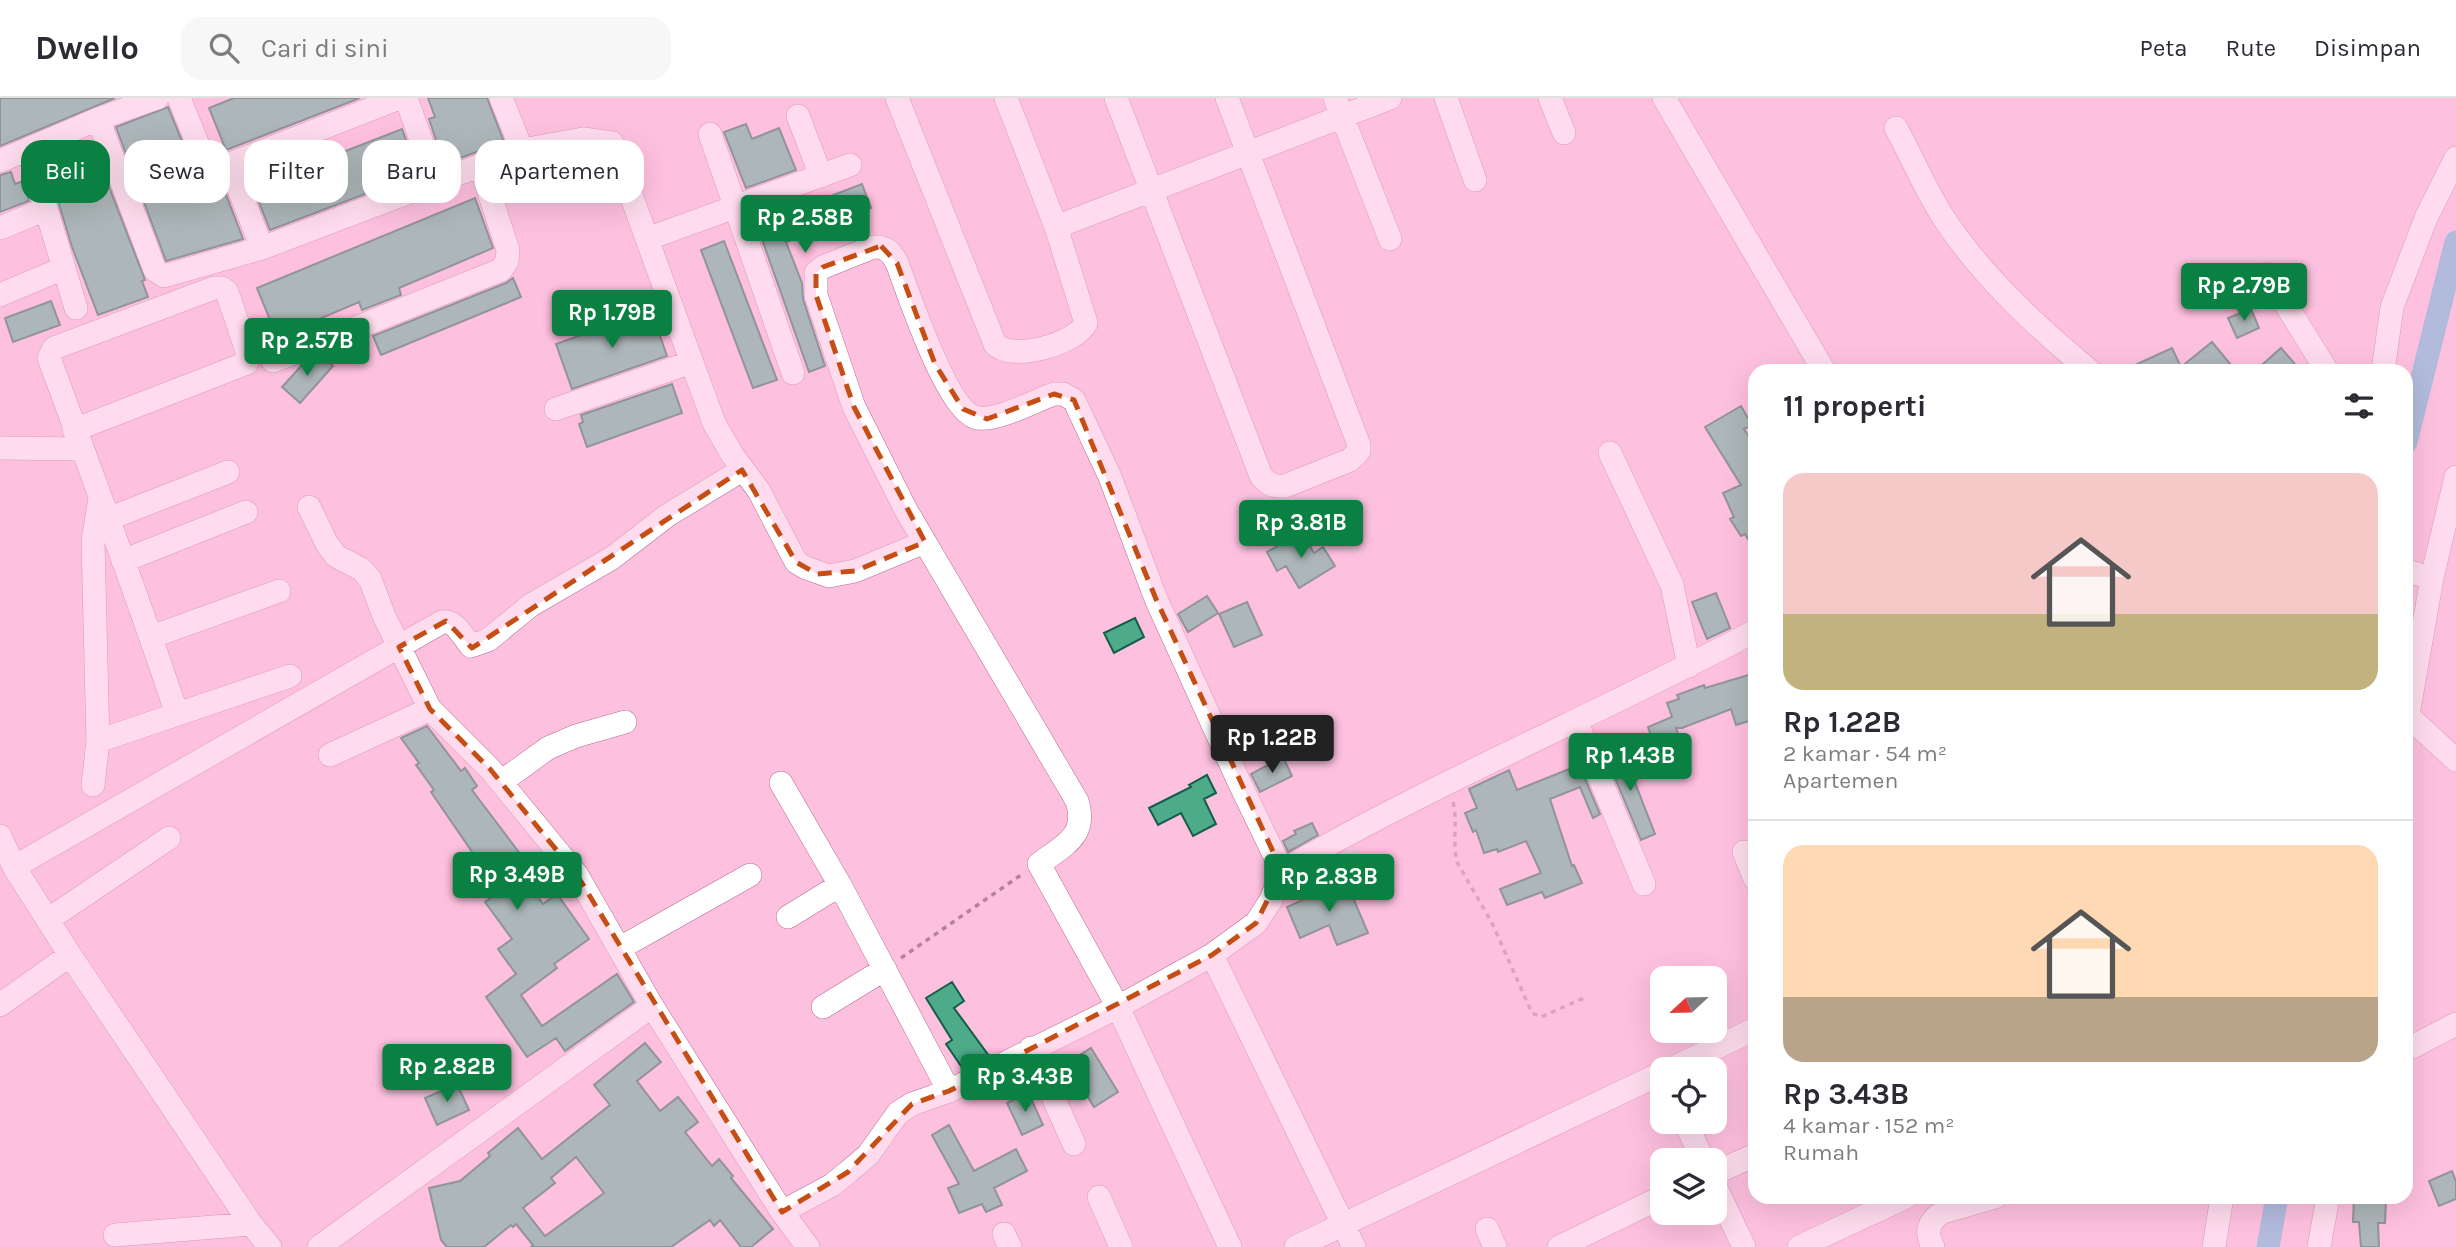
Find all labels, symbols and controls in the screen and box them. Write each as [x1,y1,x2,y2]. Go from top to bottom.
search box [181,17,671,80]
text: Dwello [35,29,139,67]
icon: search [205,29,243,67]
text: Cari di sini [261,33,389,64]
text: Peta [2140,34,2187,62]
text: Rute [2225,34,2276,62]
text: Disimpan [2314,34,2421,62]
chip: Beli [21,140,110,203]
chip: Sewa [124,140,230,203]
chip: Filter [244,140,348,203]
chip: Baru [362,140,461,203]
chip: Apartemen [475,140,644,203]
pin: Rp 2.58B [733,195,877,255]
text: Rp 2.58B [757,204,853,231]
pin: Rp 2.79B [2172,264,2316,323]
text: Rp 2.79B [2197,272,2291,299]
pin: Rp 1.79B [540,290,684,350]
text: Rp 1.79B [568,299,656,326]
pin: Rp 2.57B [235,318,379,378]
text: Rp 2.57B [260,327,354,354]
icon: filters [2340,387,2378,425]
text: 11 properti [1783,388,1927,424]
pin: Rp 3.81B [1229,500,1373,560]
text: Rp 3.81B [1255,509,1347,536]
icon: home [2018,519,2144,645]
text: Rp 1.22B [1783,704,1901,740]
pin: Rp 1.22B [1200,716,1344,775]
text: Rp 1.22B [1227,724,1317,751]
pin: Rp 1.43B [1558,734,1702,793]
text: 2 kamar · 54 m² [1783,740,1947,767]
text: Rp 1.43B [1585,742,1675,769]
text: Apartemen [1783,767,1898,794]
pin: Rp 3.49B [445,852,589,912]
pin: Rp 2.83B [1257,854,1401,914]
text: Rp 3.49B [469,861,565,888]
text: Rp 2.83B [1280,863,1378,890]
icon: home [2018,891,2144,1017]
north arrow [1650,966,1727,1043]
map controls [1650,966,1727,1225]
pin: Rp 2.82B [375,1044,519,1104]
text: Rp 2.82B [398,1053,496,1080]
pin: Rp 3.43B [953,1054,1097,1114]
button: locate [1650,1057,1727,1134]
text: Rp 3.43B [977,1063,1073,1090]
text: Rp 3.43B [1783,1076,1909,1112]
text: 4 kamar · 152 m² [1783,1112,1955,1139]
text: Rumah [1783,1139,1859,1166]
button: layers [1650,1148,1727,1225]

